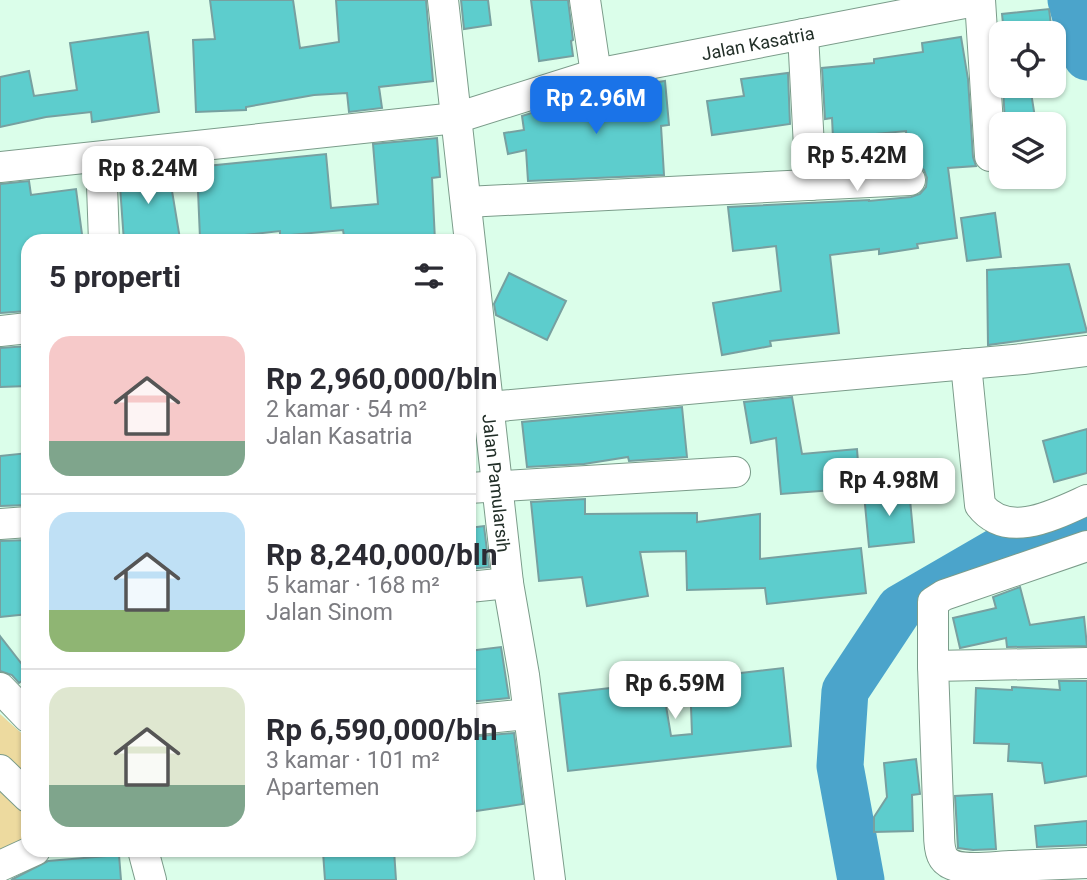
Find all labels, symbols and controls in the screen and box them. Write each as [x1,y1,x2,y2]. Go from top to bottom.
map controls [989,21,1066,189]
button: locate [989,21,1066,98]
street label: Jalan Kasatria [699,22,816,64]
pin: Rp 2.96M [524,76,668,136]
text: Rp 2.96M [546,85,646,112]
button: layers [989,112,1066,189]
pin: Rp 5.42M [785,134,929,193]
text: Rp 5.42M [807,142,907,169]
pin: Rp 8.24M [76,146,220,206]
text: Rp 8.24M [98,155,198,182]
icon: filters [410,257,448,295]
text: 5 properti [49,259,181,294]
text: Rp 2,960,000/bln [266,361,498,396]
icon: home [105,364,189,448]
text: 2 kamar · 54 m² [266,396,427,423]
street label: Jalan Pamularsih [479,413,515,553]
text: Jalan Kasatria [266,423,412,450]
pin: Rp 4.98M [817,458,961,518]
text: Rp 4.98M [839,467,939,494]
text: Rp 8,240,000/bln [266,537,498,572]
icon: home [105,540,189,624]
text: 5 kamar · 168 m² [266,572,440,599]
text: Jalan Sinom [266,599,393,626]
pin: Rp 6.59M [603,662,747,721]
text: Rp 6.59M [625,670,725,697]
text: Rp 6,590,000/bln [266,712,498,747]
icon: home [105,715,189,799]
text: 3 kamar · 101 m² [266,747,440,774]
text: Apartemen [266,774,380,801]

